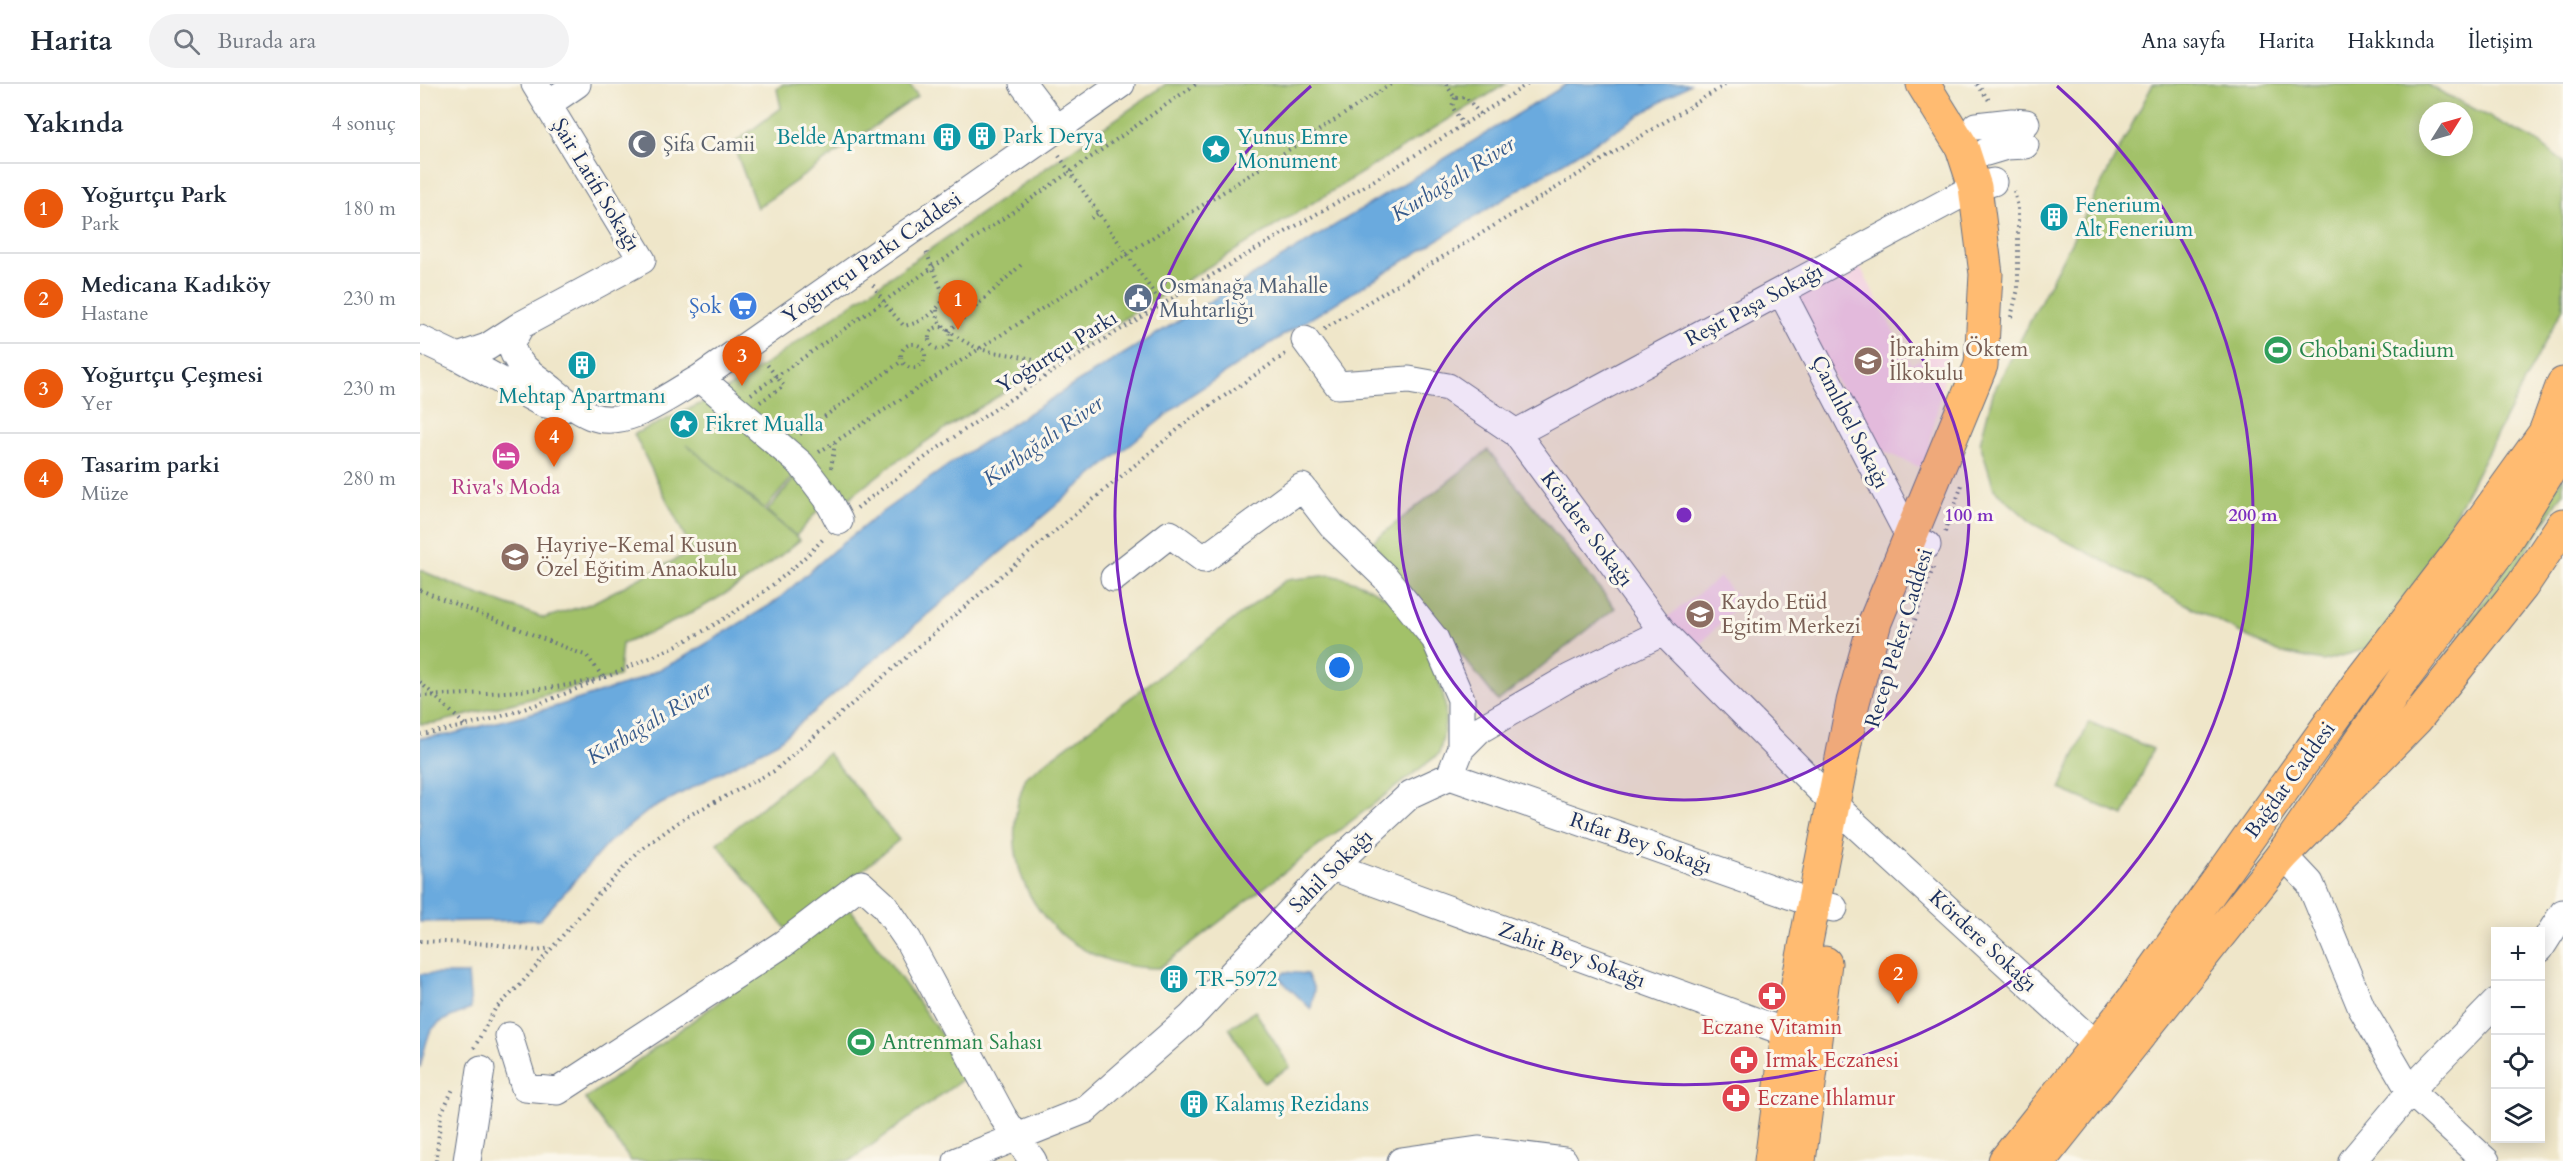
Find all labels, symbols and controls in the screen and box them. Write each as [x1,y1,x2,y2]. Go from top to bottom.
search box [149,14,569,68]
text: Harita [30,22,113,60]
icon: search [170,25,203,58]
text: Burada ara [218,26,316,56]
text: Ana sayfa [2141,27,2226,56]
text: Harita [2259,27,2315,56]
text: Hakkında [2348,27,2435,56]
text: İletişim [2468,27,2533,56]
north arrow [2419,102,2473,156]
text: Yakında [24,106,124,141]
text: 4 sonuç [331,110,396,137]
street label: Şair Latifi Sokağı [545,113,647,257]
building icon: Park Derya [966,120,998,152]
building icon: Belde Apartmanı [931,121,963,153]
place label: Park Derya [1003,122,1103,151]
place label: Belde Apartmanı [776,123,926,152]
place label: Yunus Emre Monument [1237,123,1348,176]
mosque icon: Şifa Camii [626,128,658,160]
water label: Kurbağalı River [1385,129,1521,229]
place label: Şifa Camii [663,130,755,159]
place icon: Yunus Emre Monument [1200,133,1232,165]
text: Yoğurtçu Park [81,180,227,210]
street label: Yoğurtçu Parkı Caddesi [776,185,968,331]
place label: Fenerium Alt Fenerium [2075,191,2194,244]
text: 1 [38,195,49,222]
text: 180 m [343,195,396,222]
building icon: Fenerium Alt Fenerium [2038,201,2070,233]
text: Park [81,210,119,237]
street label: Reşit Paşa Sokağı [1680,256,1828,354]
text: Medicana Kadıköy [81,270,271,300]
place label: Osmanağa Mahalle Muhtarlığı [1159,272,1328,325]
pin: 1 [938,280,978,330]
public building icon: Osmanağa Mahalle Muhtarlığı [1122,282,1154,314]
text: 2 [38,285,49,312]
text: 230 m [343,285,396,312]
supermarket icon: Şok [727,290,759,322]
place label: Şok [689,292,723,321]
text: Hastane [81,300,148,327]
street label: Yoğurtçu Parkı [991,303,1123,401]
sports icon: Chobani Stadium [2262,334,2294,366]
place label: İbrahim Öktem İlkokulu [1889,335,2029,388]
pin: 3 [722,336,762,386]
place label: Chobani Stadium [2299,336,2455,365]
school or university icon: İbrahim Öktem İlkokulu [1852,345,1884,377]
building icon: Mehtap Apartmanı [566,349,598,381]
street label: Çamlıbel Sokağı [1804,350,1896,494]
text: Yoğurtçu Çeşmesi [81,360,263,390]
text: 3 [38,375,49,402]
text: 230 m [343,375,396,402]
place label: Mehtap Apartmanı [498,382,666,411]
water label: Kurbağalı River [977,388,1110,494]
text: Yer [81,390,112,417]
place icon: Fikret Mualla [668,408,700,440]
place label: Fikret Mualla [705,410,824,439]
pin: 4 [534,418,574,467]
hotel icon: Riva's Moda [490,440,522,472]
text: Tasarim parki [81,450,220,480]
text: 4 [38,465,49,492]
text: 280 m [343,465,396,492]
street label: Kördere Sokağı [1534,465,1640,593]
place label: Riva's Moda [452,473,560,502]
text: Müze [81,480,129,507]
text: 100 m [1944,503,1994,528]
text: 200 m [2228,503,2278,528]
centre of rings [1674,505,1694,525]
place label: Hayriye-Kemal Kusun Özel Eğitim Anaokulu [536,531,738,584]
school or university icon: Hayriye-Kemal Kusun Özel Eğitim Anaokulu [499,541,531,573]
street label: Recep Peker Caddesi [1858,545,1940,731]
place label: Kaydo Etüd Egitim Merkezi [1721,588,1861,641]
school or university icon: Kaydo Etüd Egitim Merkezi [1684,598,1716,630]
your location [1325,653,1354,682]
water label: Kurbağalı River [581,673,718,772]
street label: Bağdat Caddesi [2238,716,2342,844]
street label: Rıfat Bey Sokağı [1566,805,1716,881]
street label: Sahil Sokağı [1283,823,1379,919]
street label: Kördere Sokağı [1923,883,2043,999]
street label: Zahit Bey Sokağı [1495,915,1649,995]
map controls [2491,927,2545,1143]
button: + [2491,927,2545,981]
pin: 2 [1878,954,1918,1004]
building icon: TR-5972 [1158,963,1190,995]
place label: TR-5972 [1195,965,1278,994]
pharmacy icon: Eczane Vitamin [1756,980,1788,1012]
button: − [2491,981,2545,1035]
place label: Eczane Vitamin [1702,1013,1842,1042]
sports icon: Antrenman Sahası [845,1026,877,1058]
place label: Antrenman Sahası [882,1028,1042,1057]
button: locate [2491,1035,2545,1089]
pharmacy icon: Irmak Eczanesi [1728,1044,1760,1076]
place label: Irmak Eczanesi [1765,1046,1899,1075]
pharmacy icon: Eczane Ihlamur [1720,1082,1752,1114]
place label: Eczane Ihlamur [1757,1084,1896,1113]
building icon: Kalamış Rezidans [1178,1088,1210,1120]
button: layers [2491,1089,2545,1143]
place label: Kalamış Rezidans [1215,1090,1369,1119]

